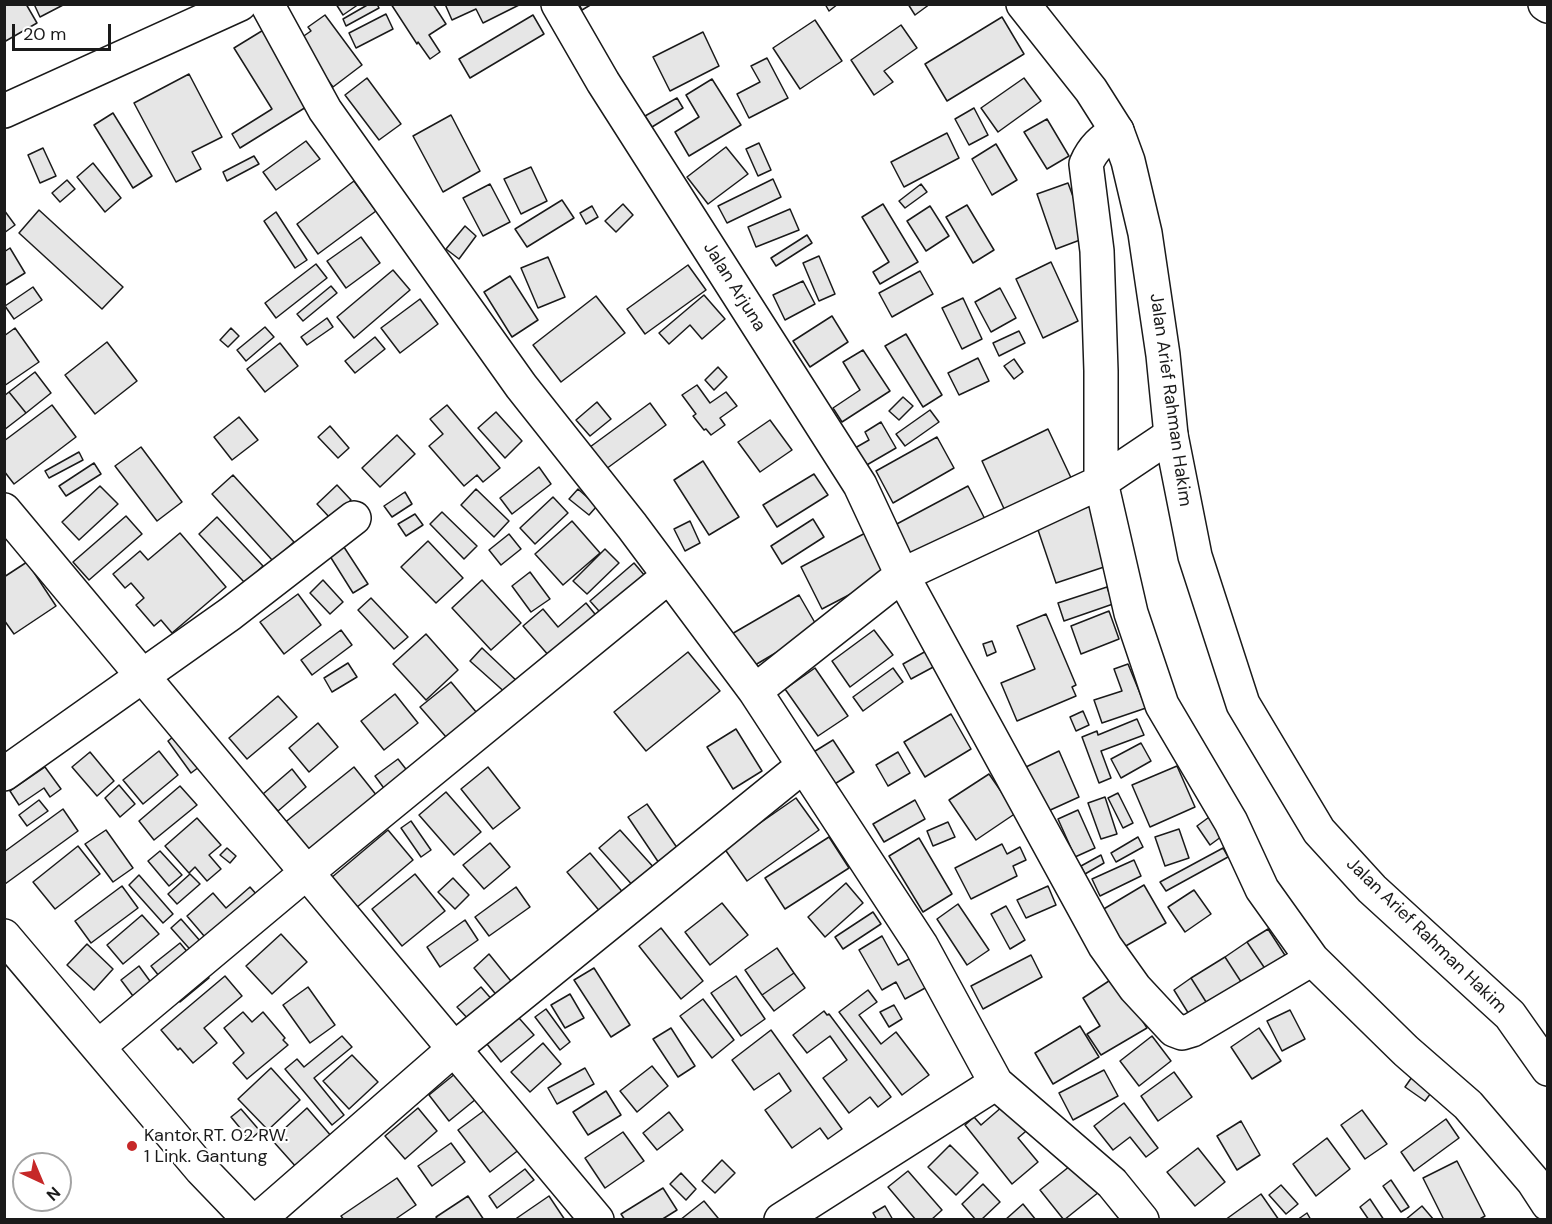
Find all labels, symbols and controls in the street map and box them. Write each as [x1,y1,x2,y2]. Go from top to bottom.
scale bar [15,12,114,50]
text: 20 m [23,22,66,46]
street label: Jalan Arjuna [698,238,770,336]
street label: Jalan Arief Rahman Hakim [1144,292,1196,508]
street label: Jalan Arief Rahman Hakim [1341,854,1511,1018]
place label: Kantor RT. 02 RW. 1 Link. Gantung [144,1125,288,1168]
marker: Kantor RT. 02 RW. 1 Link. Gantung [125,1139,139,1153]
north arrow [12,1152,72,1212]
text: N [42,1182,65,1205]

